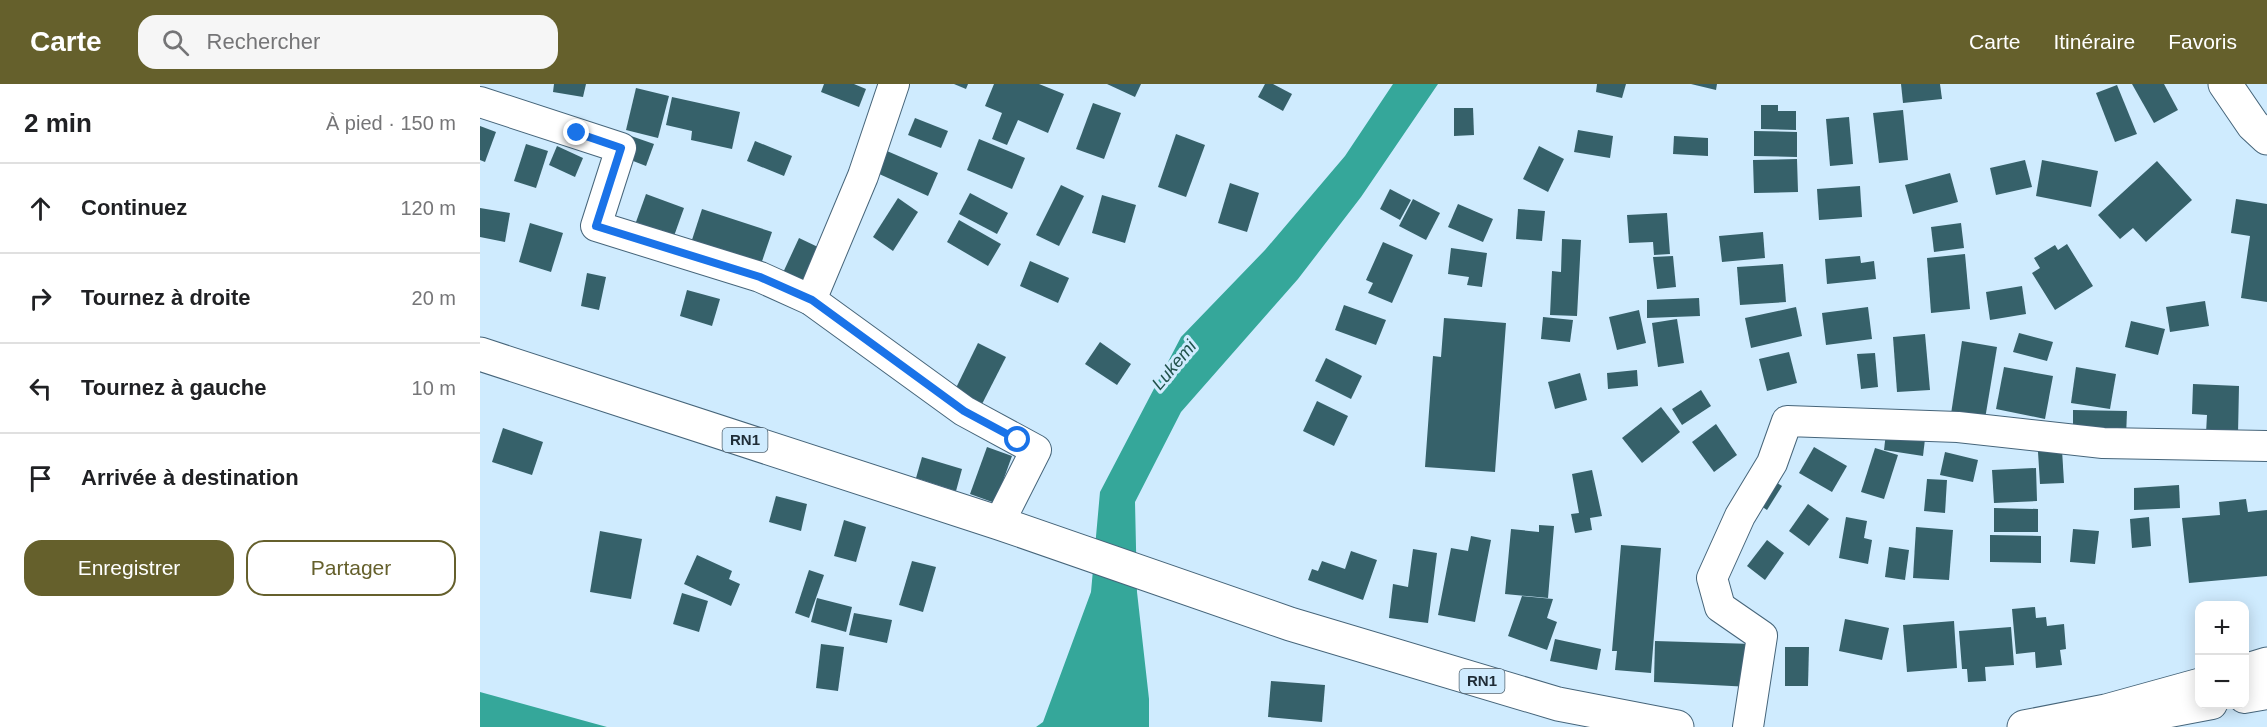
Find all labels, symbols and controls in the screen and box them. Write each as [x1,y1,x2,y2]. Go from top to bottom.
search box [138,15,558,69]
text: Carte [30,26,102,57]
icon: search [159,26,192,59]
text: Rechercher [207,29,320,54]
text: Carte [1969,30,2020,53]
text: Itinéraire [2053,30,2135,53]
text: Favoris [2168,30,2237,53]
text: 2 min [24,108,92,138]
text: À pied · 150 m [326,112,456,134]
route end [563,119,589,145]
icon: ahead [24,192,57,225]
text: Continuez [81,195,187,220]
text: 120 m [400,197,456,219]
icon: right [24,282,57,315]
text: Tournez à droite [81,285,251,310]
text: 20 m [412,287,456,309]
water label: Lukemi [1148,336,1201,394]
icon: left [24,372,57,405]
text: Tournez à gauche [81,375,266,400]
text: 10 m [412,377,456,399]
route start [1004,426,1030,452]
road number: RN1 [722,428,768,452]
icon: arrive [24,462,57,495]
text: Arrivée à destination [81,465,299,490]
button: Enregistrer [24,540,234,596]
button: Partager [246,540,456,596]
map controls [2195,601,2249,709]
button: + [2195,601,2249,655]
button: − [2195,655,2249,709]
road number: RN1 [1460,669,1504,693]

